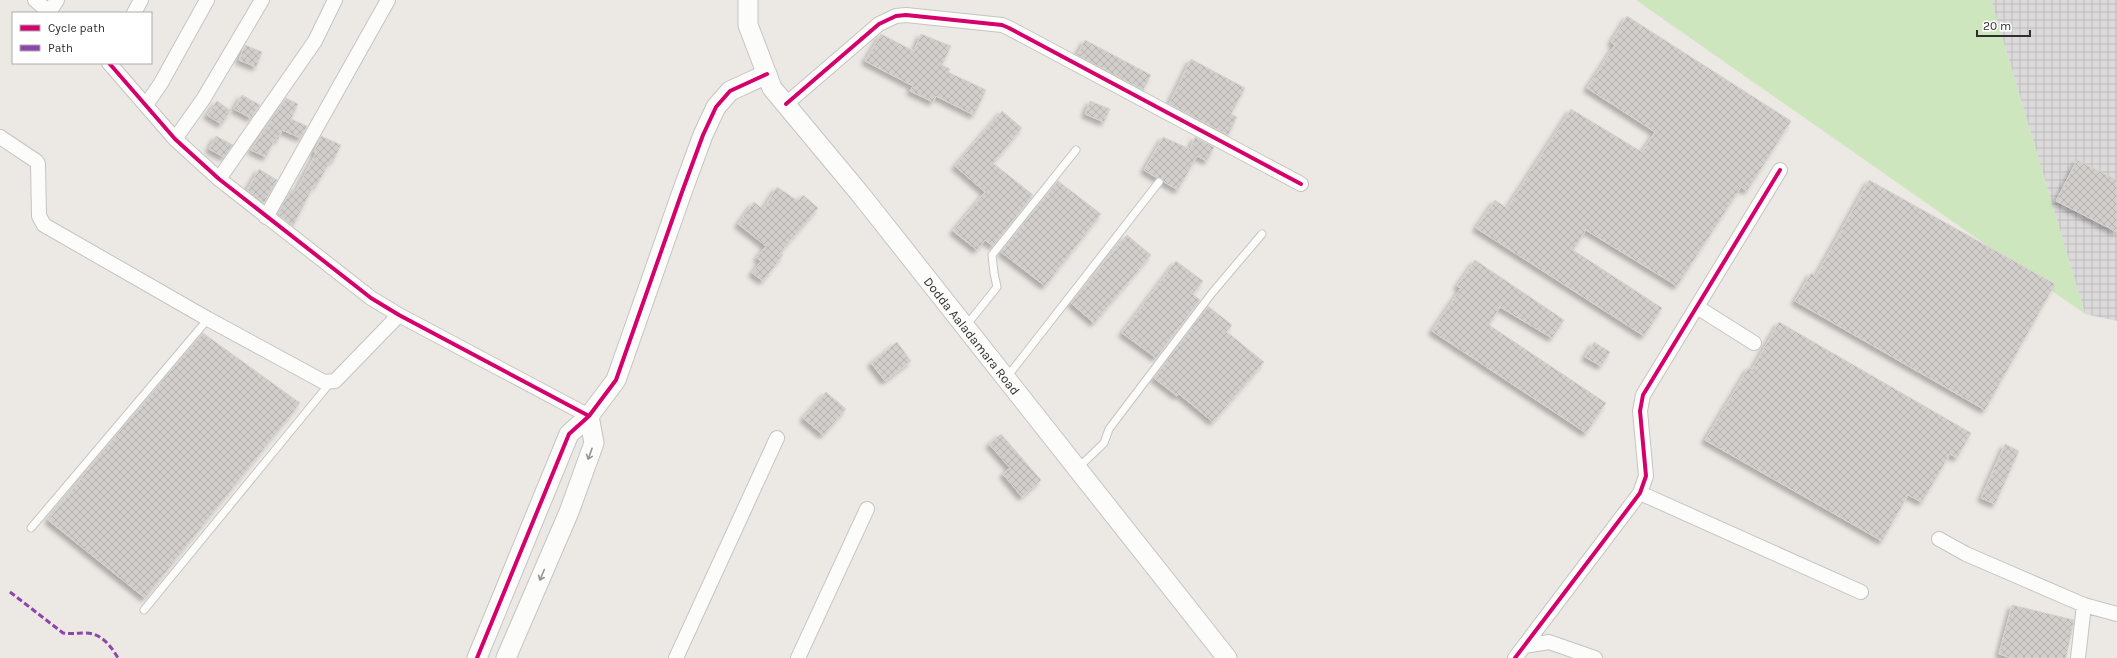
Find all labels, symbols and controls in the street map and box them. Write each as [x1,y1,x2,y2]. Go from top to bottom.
legend [12,12,152,64]
scale bar [1977,12,2030,38]
text: 20 m [1983,19,2011,33]
text: Cycle path [48,21,105,35]
text: Path [48,41,73,55]
street label: Dodda Aaladamara Road [921,274,1023,398]
one-way arrow [585,448,593,460]
one-way arrow [538,568,545,580]

